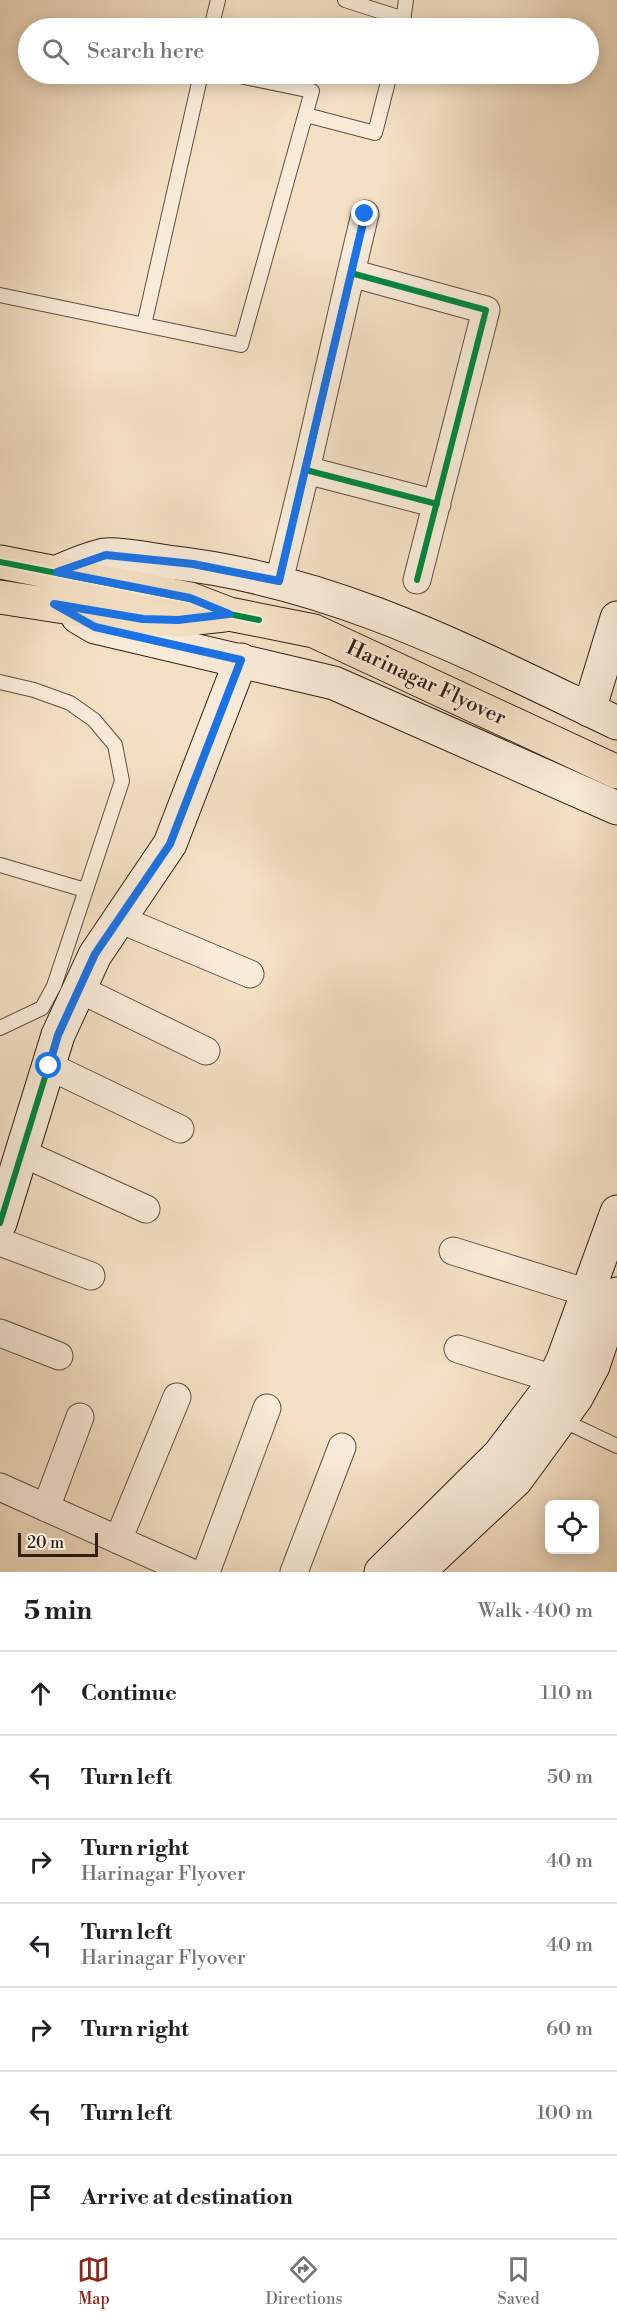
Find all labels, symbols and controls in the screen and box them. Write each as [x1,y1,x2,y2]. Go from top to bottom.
search box [18,18,599,84]
icon: search [39,35,72,68]
text: Search here [87,38,204,65]
route end [351,200,377,226]
street label: Harinagar Flyover [342,635,510,731]
route start [35,1052,61,1078]
map controls [545,1500,599,1554]
button: locate [545,1500,599,1554]
scale bar [18,1530,98,1558]
text: 20 m [27,1533,64,1553]
text: 5 min [24,1595,92,1627]
text: Walk · 400 m [478,1599,593,1624]
icon: ahead [24,1677,57,1710]
text: Continue [81,1680,177,1707]
text: 110 m [541,1681,593,1706]
icon: left [24,1761,57,1794]
text: Turn left [81,1764,172,1791]
text: 50 m [547,1765,593,1790]
text: Turn right [81,1835,189,1862]
icon: right [24,1845,57,1878]
text: 40 m [546,1849,593,1874]
text: Harinagar Flyover [81,1862,246,1887]
text: Turn left [81,1919,172,1946]
icon: left [24,1929,57,1962]
text: 40 m [546,1933,593,1958]
text: Harinagar Flyover [81,1946,246,1971]
icon: right [24,2013,57,2046]
text: Turn right [81,2016,189,2043]
text: 60 m [546,2017,593,2042]
icon: left [24,2097,57,2130]
text: Turn left [81,2100,172,2127]
text: 100 m [537,2101,593,2126]
icon: arrive [24,2181,57,2214]
text: Arrive at destination [81,2184,293,2211]
tab: Map [77,2253,110,2309]
tab: Directions [265,2253,343,2309]
tab: Saved [497,2253,540,2309]

